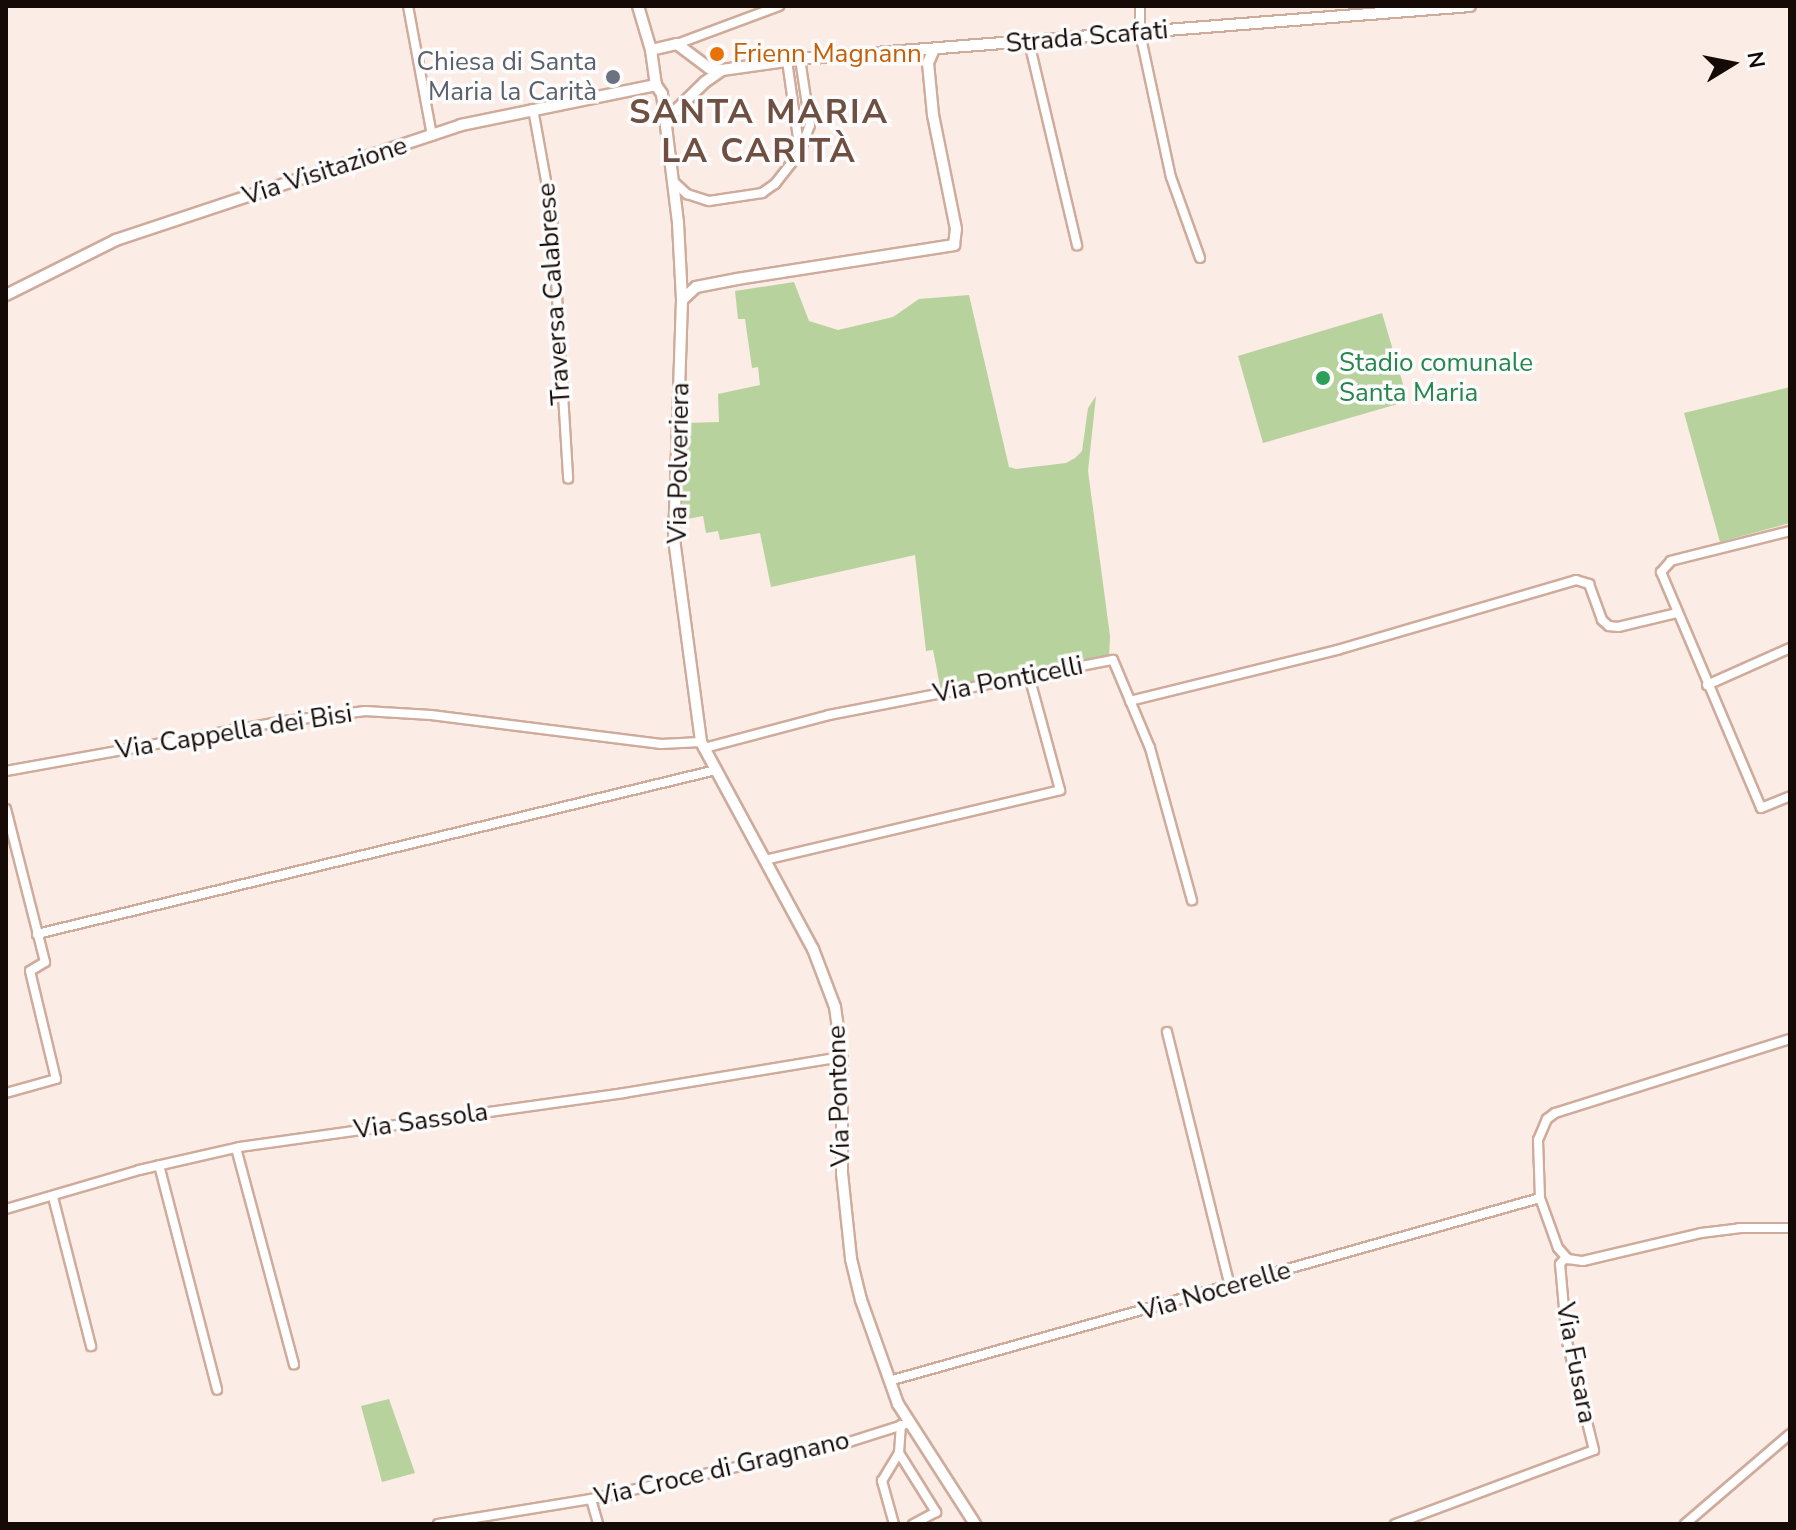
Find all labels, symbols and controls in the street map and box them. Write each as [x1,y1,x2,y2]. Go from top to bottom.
street label: Strada Scafati [1005,14,1169,60]
north arrow [1692,24,1772,104]
place label: Frienn Magnann [733,38,922,70]
marker: Frienn Magnann [708,45,726,63]
place label: Chiesa di Santa Maria la Carità [417,46,597,108]
text: N [1739,49,1772,71]
marker: Chiesa di Santa Maria la Carità [604,68,622,86]
district label: SANTA MARIA LA CARITÀ [629,92,889,172]
street label: Via Visitazione [239,130,411,212]
street label: Traversa Calabrese [531,182,577,406]
place label: Stadio comunale Santa Maria [1339,347,1533,408]
marker: Stadio comunale Santa Maria [1314,369,1332,387]
street label: Via Polveriera [662,382,696,544]
street label: Via Ponticelli [931,650,1085,710]
street label: Via Cappella dei Bisi [113,698,355,766]
street label: Via Pontone [821,1025,857,1167]
street label: Via Sassola [352,1096,490,1146]
street label: Via Nocerelle [1136,1255,1294,1327]
street label: Via Fusara [1549,1300,1603,1426]
street label: Via Croce di Gragnano [592,1424,852,1514]

